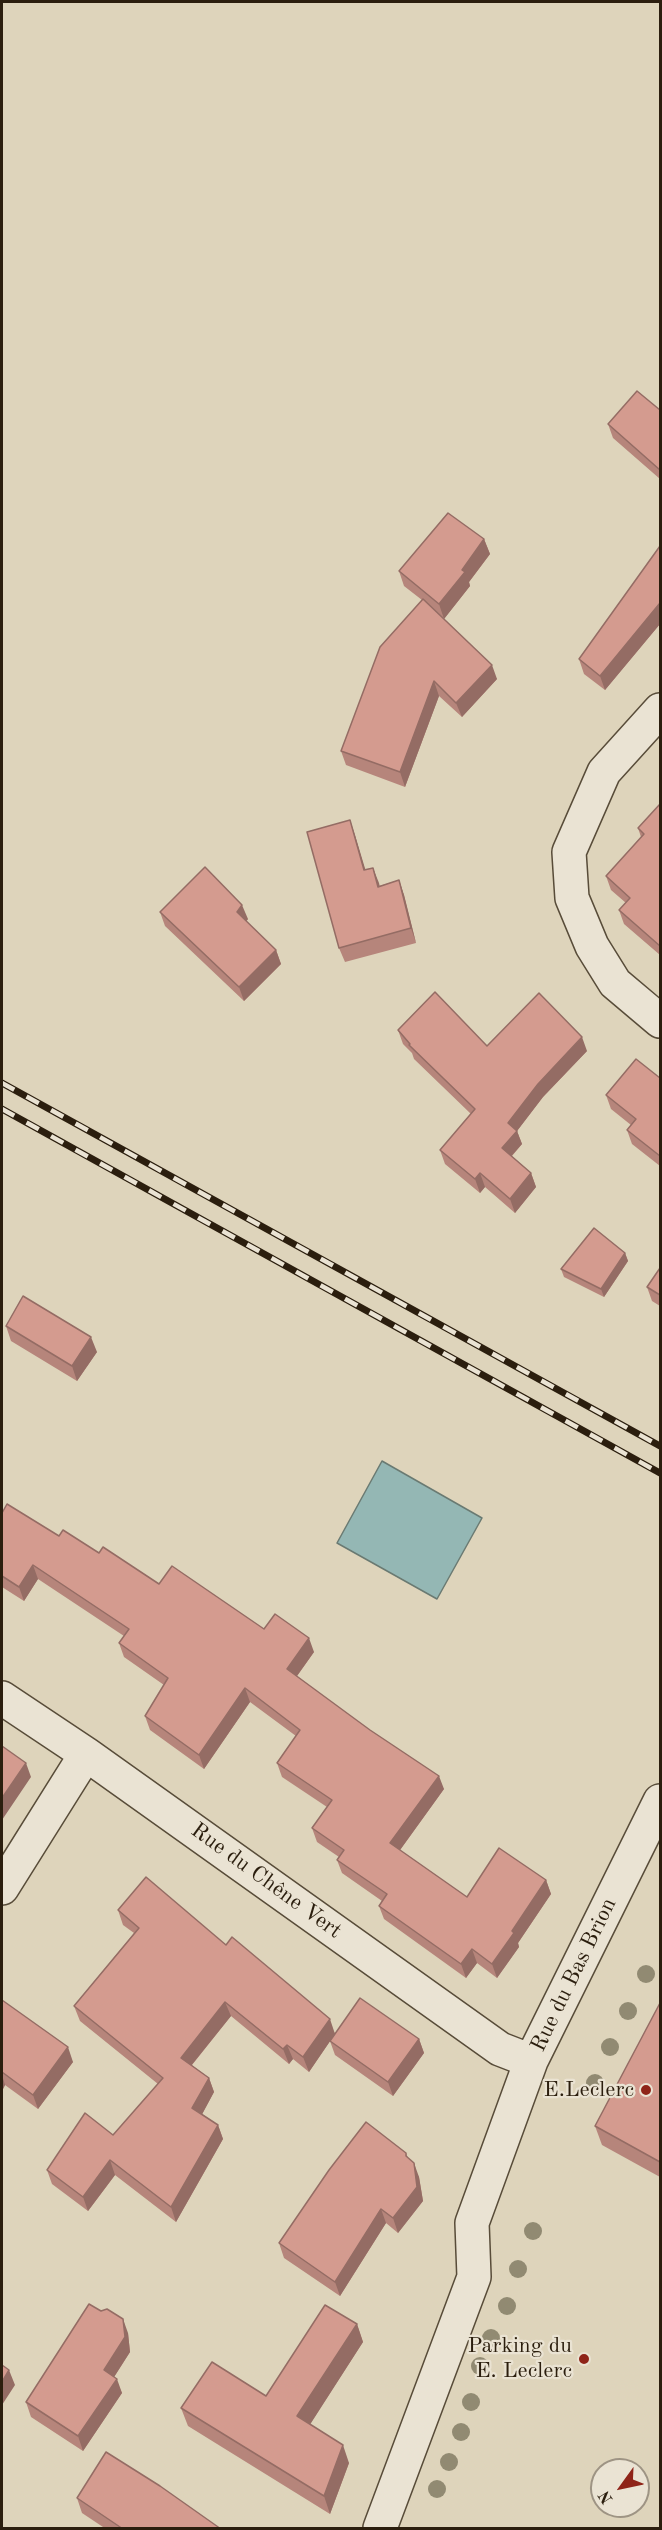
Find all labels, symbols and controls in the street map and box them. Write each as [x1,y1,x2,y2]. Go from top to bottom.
street label: Rue du Chêne Vert [185,1817,347,1945]
street label: Rue du Bas Brion [525,1894,623,2056]
place label: E.Leclerc [544,2077,634,2103]
marker: E.Leclerc [639,2083,653,2097]
place label: Parking du E. Leclerc [468,2333,572,2384]
marker: Parking du E. Leclerc [577,2352,591,2366]
north arrow [590,2458,650,2518]
text: N [597,2487,617,2506]

